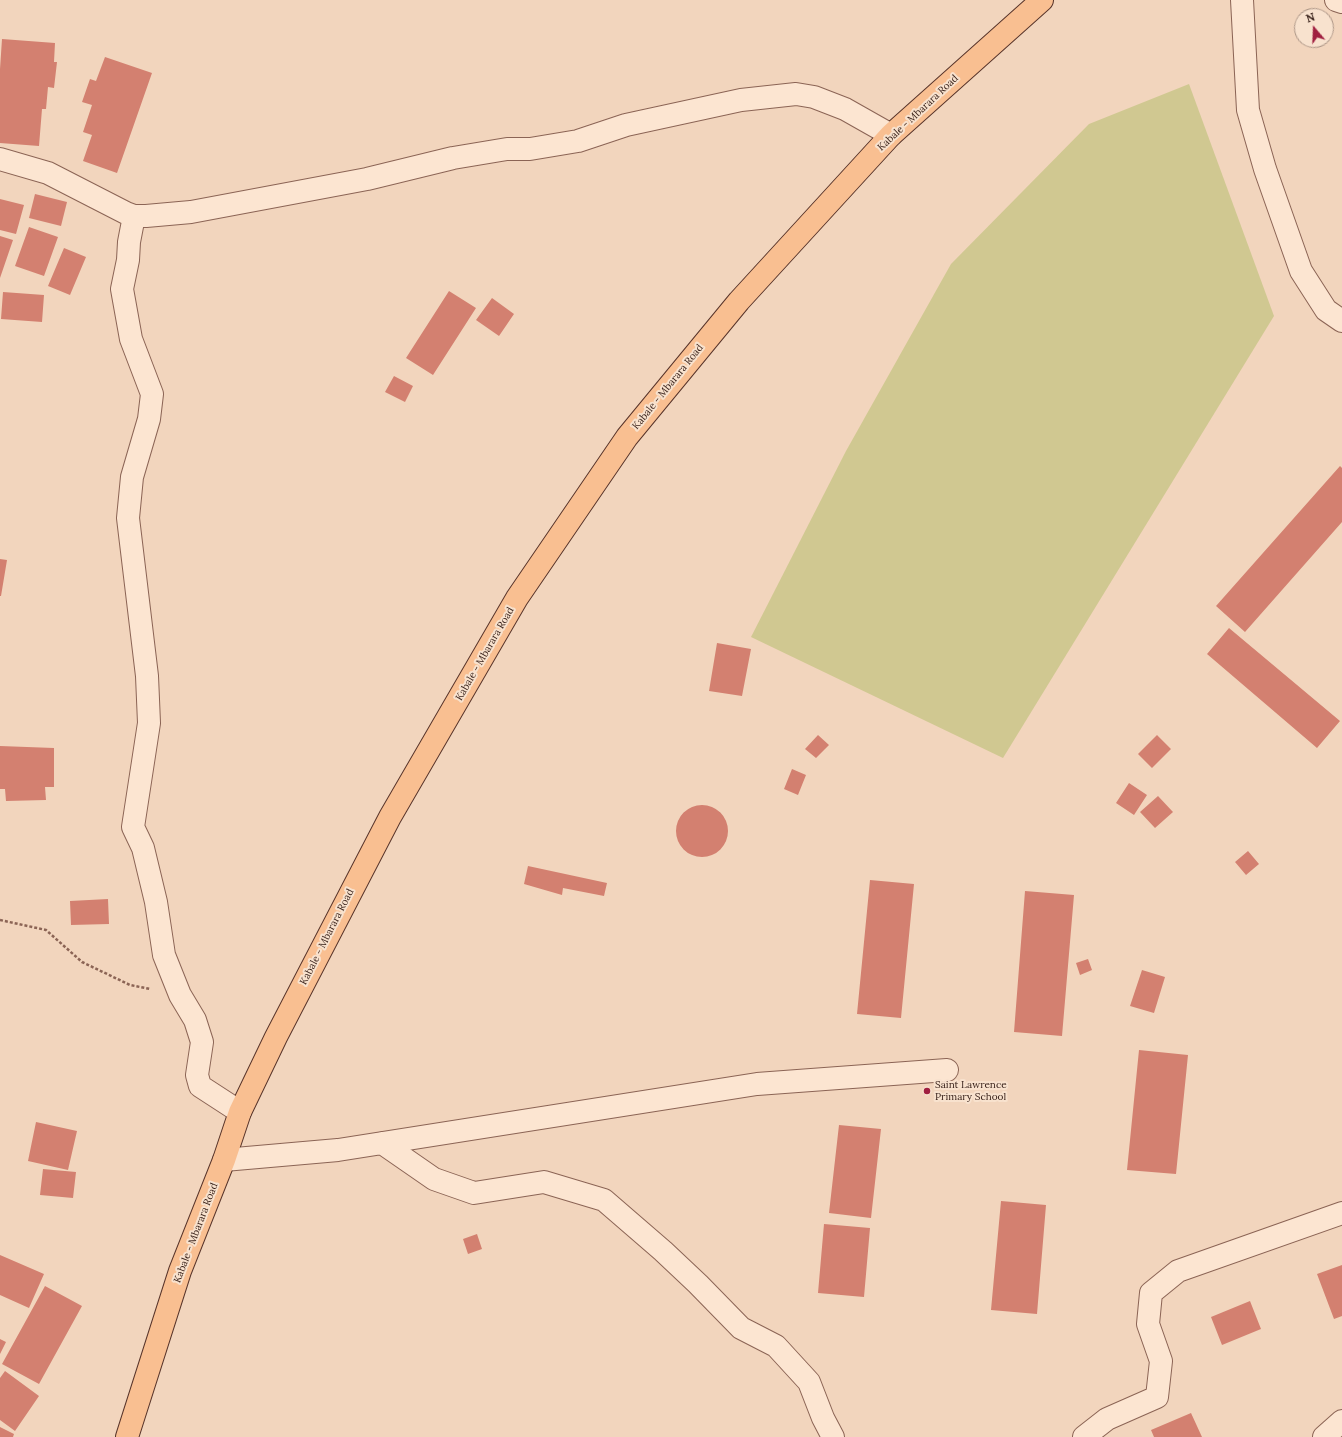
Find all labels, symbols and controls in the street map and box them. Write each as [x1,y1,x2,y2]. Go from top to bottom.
north arrow [1294,8,1334,48]
text: N [1304,10,1317,26]
street label: Kabale - Mbarara Road [875,72,961,154]
street label: Kabale - Mbarara Road [630,342,706,432]
street label: Kabale - Mbarara Road [453,605,517,703]
street label: Kabale - Mbarara Road [298,887,356,987]
place label: Saint Lawrence Primary School [935,1079,1007,1102]
marker: Saint Lawrence Primary School [922,1086,932,1096]
street label: Kabale - Mbarara Road [171,1181,221,1285]

